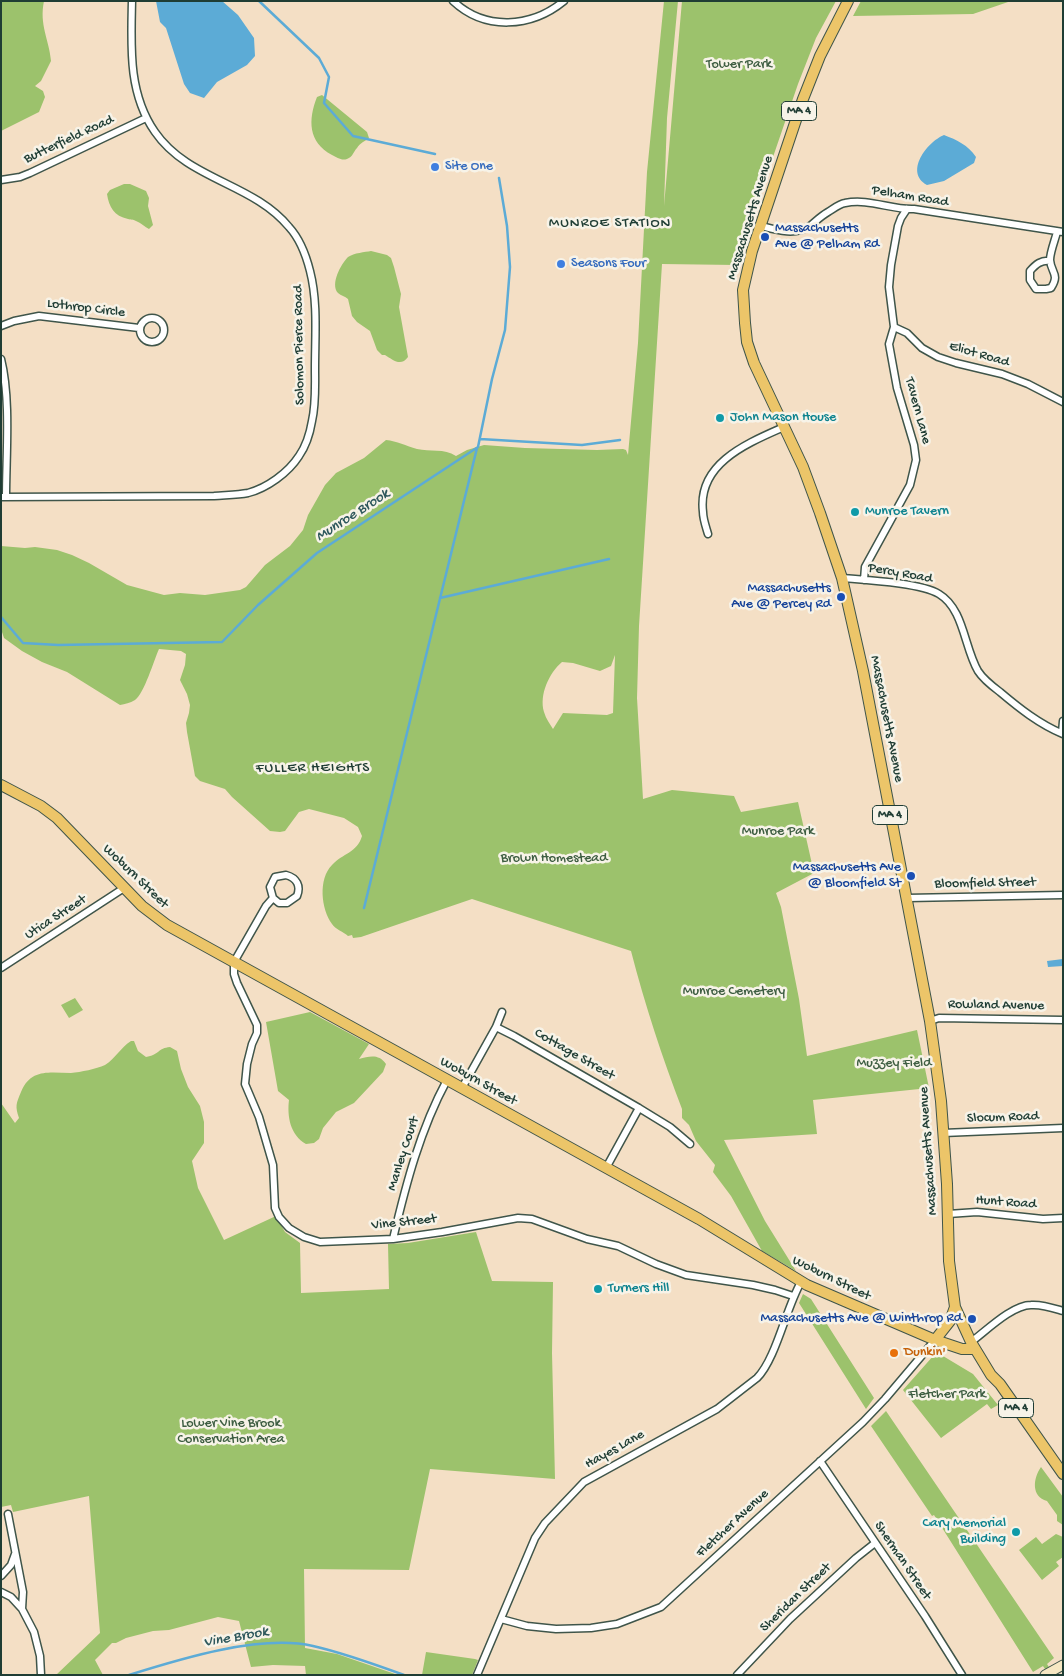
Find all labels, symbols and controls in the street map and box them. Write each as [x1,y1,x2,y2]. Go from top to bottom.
park label: Tower Park [706,57,772,73]
road number: MA 4 [782,102,816,120]
street label: Butterfield Road [21,112,117,168]
street label: Massachusetts Avenue [724,154,778,282]
place label: Site One [445,159,493,175]
marker: Site One [429,161,441,173]
street label: Pelham Road [871,183,949,211]
district label: MUNROE STATION [547,215,673,233]
place label: Massachusetts Ave @ Pelham Rd [775,221,879,253]
marker: Massachusetts Ave @ Pelham Rd [759,231,771,243]
place label: Seasons Four [571,256,646,272]
marker: Seasons Four [555,258,567,270]
street label: Solomon Pierce Road [291,285,309,405]
street label: Lothrop Circle [46,296,126,322]
street label: Eliot Road [947,338,1011,372]
street label: Tavern Lane [900,376,934,446]
place label: John Mason House [730,410,836,426]
marker: John Mason House [714,412,726,424]
water label: Munroe Brook [313,486,393,546]
place label: Munroe Tavern [865,504,949,520]
marker: Munroe Tavern [849,506,861,518]
street label: Percy Road [866,560,934,588]
place label: Massachusetts Ave @ Percey Rd [731,581,831,614]
marker: Massachusetts Ave @ Percey Rd [835,591,847,603]
street label: Massachusetts Avenue [865,654,907,784]
district label: FULLER HEIGHTS [254,760,372,778]
road number: MA 4 [872,806,908,824]
park label: Munroe Park [742,824,814,840]
street label: Woburn Street [98,841,172,913]
park label: Brown Homestead [501,851,607,867]
place label: Massachusetts Ave @ Bloomfield St [793,860,901,892]
marker: Massachusetts Ave @ Bloomfield St [905,870,917,882]
street label: Bloomfield Street [934,875,1036,893]
street label: Utica Street [22,892,90,944]
park label: Munroe Cemetery [683,984,785,1000]
street label: Rowland Avenue [948,997,1044,1015]
street label: Cottage Street [531,1025,617,1085]
street label: Woburn Street [437,1054,519,1110]
park label: Muzzey Field [857,1056,931,1072]
street label: Massachusetts Avenue [916,1086,942,1216]
street label: Slocum Road [967,1108,1039,1128]
street label: Manley Court [384,1115,424,1193]
street label: Hunt Road [975,1192,1037,1214]
street label: Vine Street [371,1211,437,1235]
street label: Woburn Street [789,1253,873,1305]
place label: Turners Hill [608,1281,669,1297]
marker: Turners Hill [592,1283,604,1295]
place label: Massachusetts Ave @ Winthrop Rd [760,1311,962,1327]
marker: Massachusetts Ave @ Winthrop Rd [966,1313,978,1325]
place label: Dunkin' [904,1345,946,1361]
marker: Dunkin' [888,1347,900,1359]
park label: Fletcher Park [908,1387,986,1403]
road number: MA 4 [998,1399,1034,1418]
park label: Lower Vine Brook Conservation Area [178,1416,284,1448]
street label: Hayes Lane [582,1427,648,1473]
street label: Fletcher Avenue [693,1486,773,1562]
place label: Cary Memorial Building [922,1516,1006,1548]
street label: Sherman Street [870,1518,934,1604]
marker: Cary Memorial Building [1010,1526,1022,1538]
street label: Sheridan Street [757,1560,835,1636]
water label: Vine Brook [202,1623,270,1653]

